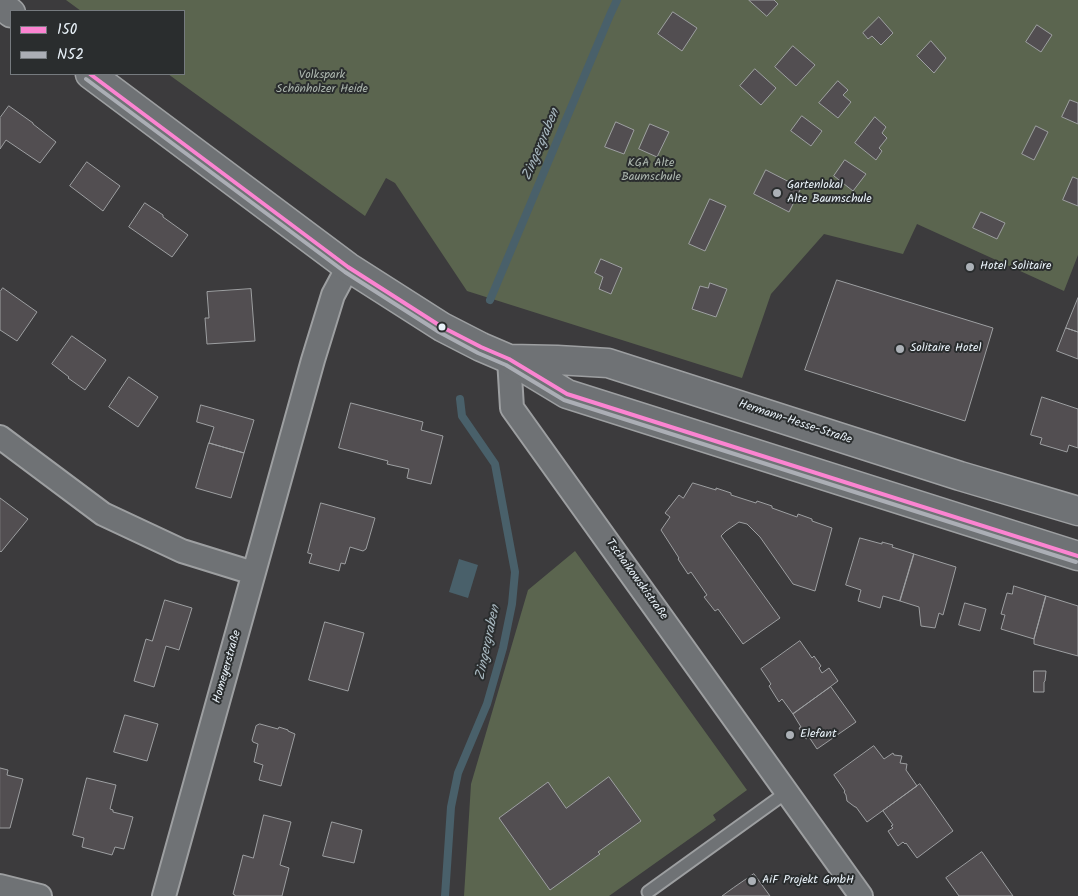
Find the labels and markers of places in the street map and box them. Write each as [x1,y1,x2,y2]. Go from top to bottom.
place label: Gartenlokal Alte Baumschule [787,179,872,207]
marker: Gartenlokal Alte Baumschule [771,187,783,199]
place label: Hotel Solitaire [980,260,1051,274]
marker: Hotel Solitaire [964,261,976,273]
unlabelled marker [437,322,447,332]
place label: Solitaire Hotel [910,342,981,356]
marker: Solitaire Hotel [894,343,906,355]
place label: Elefant [800,728,837,742]
marker: Elefant [784,729,796,741]
place label: AiF Projekt GmbH [762,874,854,888]
marker: AiF Projekt GmbH [746,875,758,887]

